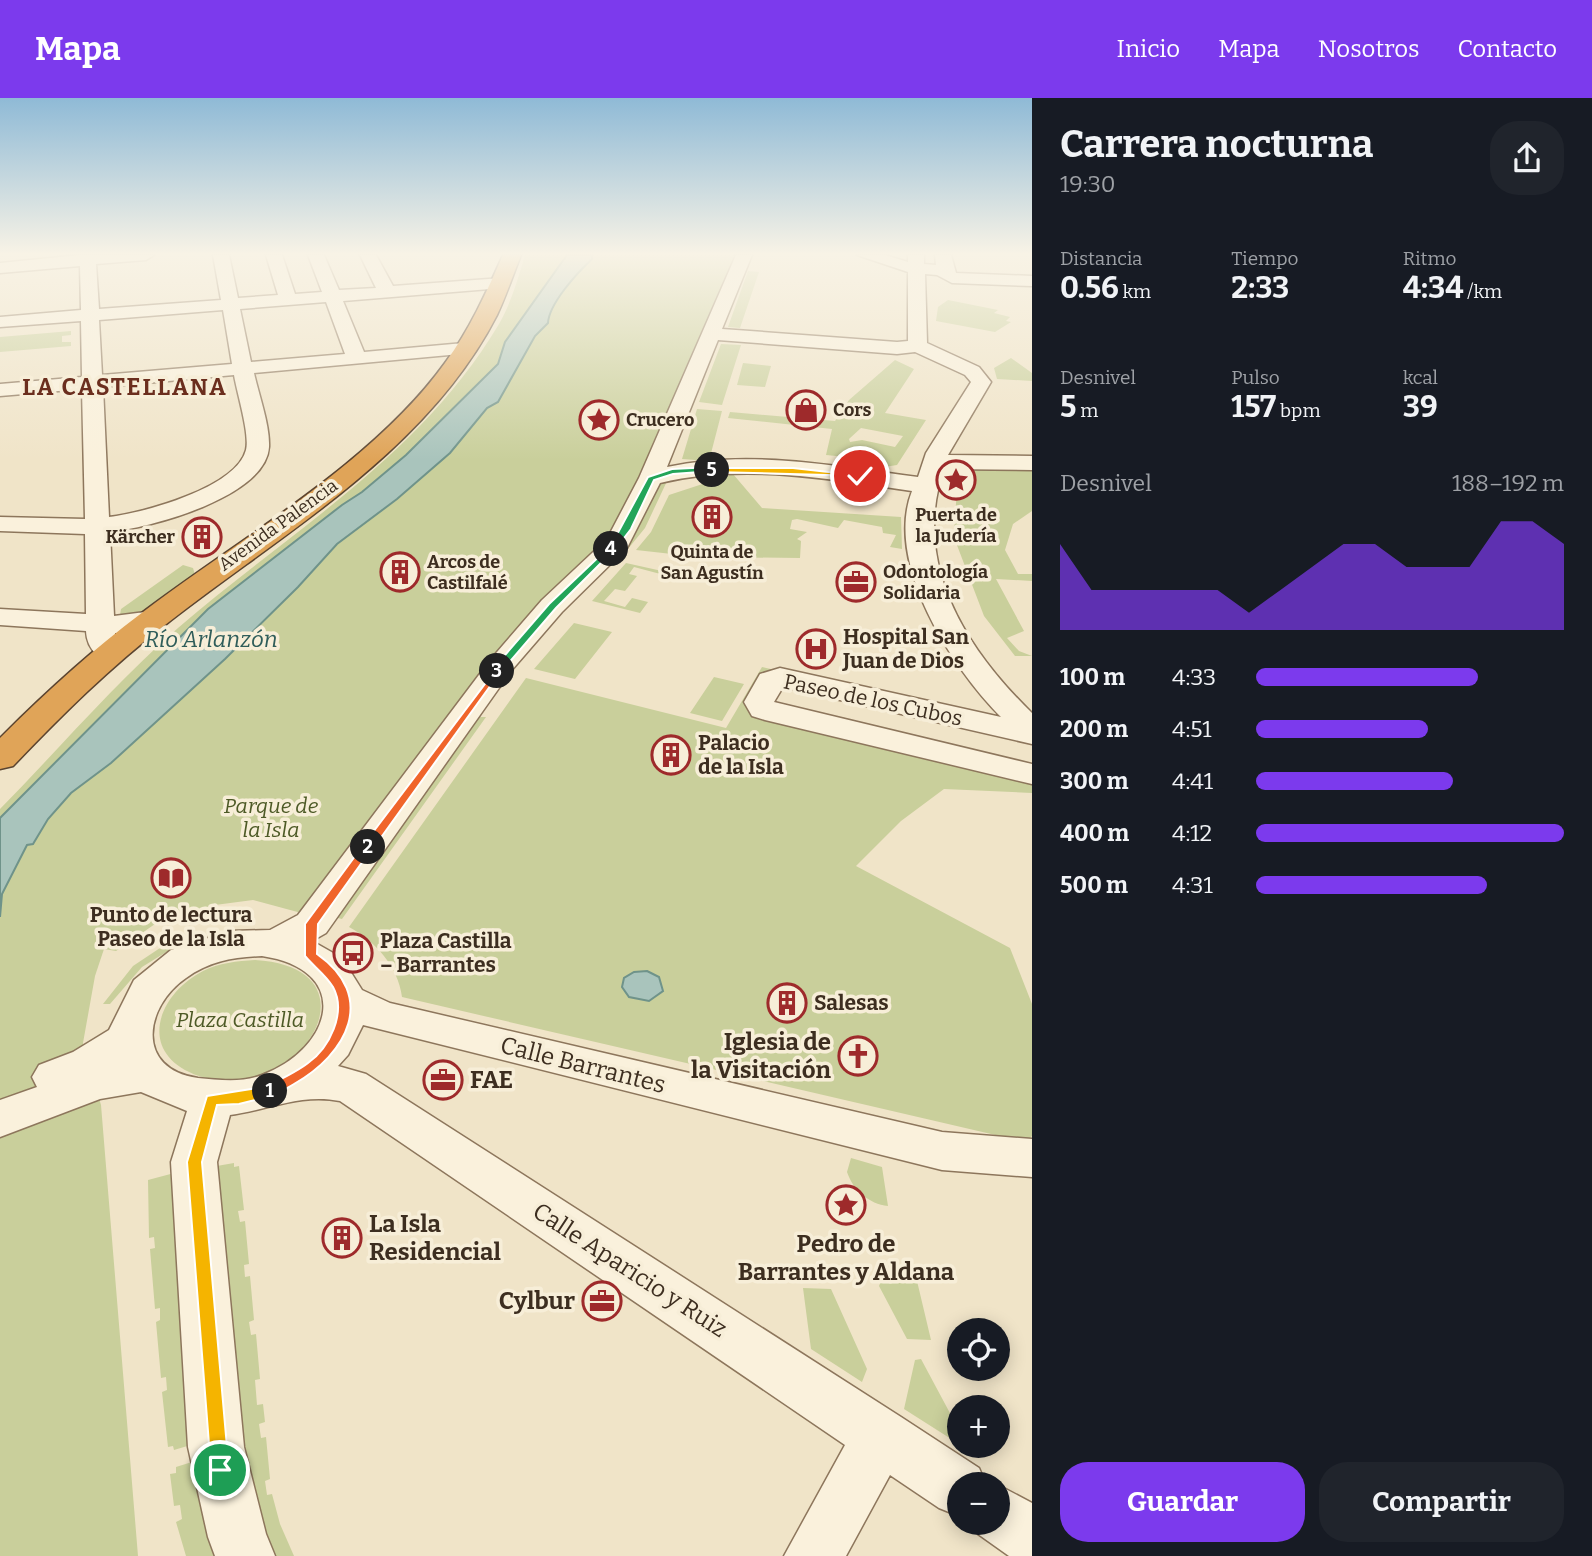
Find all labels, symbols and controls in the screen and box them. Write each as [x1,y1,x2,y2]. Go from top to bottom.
text: Mapa [35,29,120,69]
text: Inicio [1116,35,1180,63]
text: Mapa [1218,35,1280,63]
text: Nosotros [1318,35,1419,63]
text: Contacto [1457,35,1557,63]
text: Carrera nocturna [1060,121,1373,167]
button: share [1490,121,1564,195]
text: 19:30 [1060,170,1116,198]
text: Distancia [1060,247,1142,270]
text: Tiempo [1231,247,1298,270]
text: Ritmo [1403,247,1457,270]
text: 0.56 [1060,270,1119,306]
text: 2:33 [1231,270,1289,306]
text: 4:34 [1403,270,1463,306]
text: km [1119,280,1151,303]
text: /km [1463,280,1502,303]
text: Desnivel [1060,366,1136,389]
text: Pulso [1231,366,1280,389]
text: kcal [1403,366,1438,389]
district label: LA CASTELLANA [22,373,228,401]
shop icon: Cors [785,389,827,431]
text: 5 [1060,389,1076,425]
text: 157 [1231,389,1276,425]
text: 39 [1403,389,1438,425]
place icon: Crucero [578,399,620,441]
place label: Cors [833,399,872,421]
text: m [1076,399,1098,422]
text: bpm [1276,399,1321,422]
place label: Crucero [626,409,694,431]
pin [830,446,890,506]
pin: 5 [694,452,730,488]
icon: check [841,457,879,495]
text: 5 [706,458,717,481]
place icon: Puerta de la Judería [935,459,977,501]
text: Desnivel [1060,469,1152,497]
text: 188–192 m [1452,469,1564,497]
street label: Avenida Palencia [214,474,342,576]
building icon: Quinta de San Agustín [691,496,733,538]
place label: Puerta de la Judería [915,504,997,547]
building icon: Kärcher [181,516,223,558]
place label: Kärcher [105,526,176,548]
pin: 4 [594,532,628,566]
text: 4 [605,537,616,560]
place label: Quinta de San Agustín [661,541,764,584]
building icon: Arcos de Castilfalé [379,551,421,593]
place label: Arcos de Castilfalé [427,551,508,594]
office icon: Odontología Solidaria [835,561,877,603]
place label: Odontología Solidaria [883,561,988,604]
place label: Hospital San Juan de Dios [842,624,969,674]
water label: Río Arlanzón [144,625,278,653]
hospital icon: Hospital San Juan de Dios [795,628,837,670]
pin: 3 [480,654,514,688]
text: 3 [491,659,502,682]
text: 100 m [1060,663,1125,691]
text: 4:33 [1172,663,1216,691]
street label: Paseo de los Cubos [781,668,965,732]
text: 200 m [1060,715,1128,743]
text: 4:51 [1172,715,1212,743]
place label: Palacio de la Isla [698,730,784,780]
building icon: Palacio de la Isla [650,734,692,776]
text: 300 m [1060,767,1129,795]
text: 4:41 [1172,767,1213,795]
park label: Parque de la Isla [224,793,319,843]
text: 400 m [1060,819,1129,847]
text: 4:12 [1172,819,1212,847]
pin: 2 [350,830,386,864]
text: 2 [362,835,373,858]
library icon: Punto de lectura Paseo de la Isla [150,857,192,899]
text: 500 m [1060,871,1128,899]
text: 4:31 [1172,871,1213,899]
place label: Punto de lectura Paseo de la Isla [90,902,252,952]
place label: Plaza Castilla – Barrantes [380,928,512,978]
bus stop icon: Plaza Castilla – Barrantes [332,932,374,974]
building icon: Salesas [766,982,808,1024]
place label: Salesas [814,990,889,1016]
park label: Plaza Castilla [176,1007,304,1033]
place label: Iglesia de la Visitación [691,1028,832,1084]
street label: Calle Barrantes [497,1031,669,1099]
church icon: Iglesia de la Visitación [837,1035,879,1077]
office icon: FAE [422,1059,464,1101]
place label: FAE [470,1066,513,1094]
pin: 1 [252,1074,288,1108]
text: 1 [265,1079,274,1102]
place icon: Pedro de Barrantes y Aldana [825,1184,867,1226]
street label: Calle Aparicio y Ruiz [528,1197,732,1343]
place label: La Isla Residencial [369,1210,501,1266]
building icon: La Isla Residencial [321,1217,363,1259]
place label: Pedro de Barrantes y Aldana [738,1230,955,1286]
office icon: Cylbur [581,1280,623,1322]
place label: Cylbur [499,1287,575,1315]
map controls [947,1318,1010,1535]
button: locate [947,1318,1010,1381]
button: + [947,1395,1010,1458]
pin [190,1440,250,1500]
icon: arrive [201,1451,239,1489]
button: Guardar [1060,1462,1305,1542]
button: Compartir [1319,1462,1564,1542]
button: − [947,1472,1010,1535]

